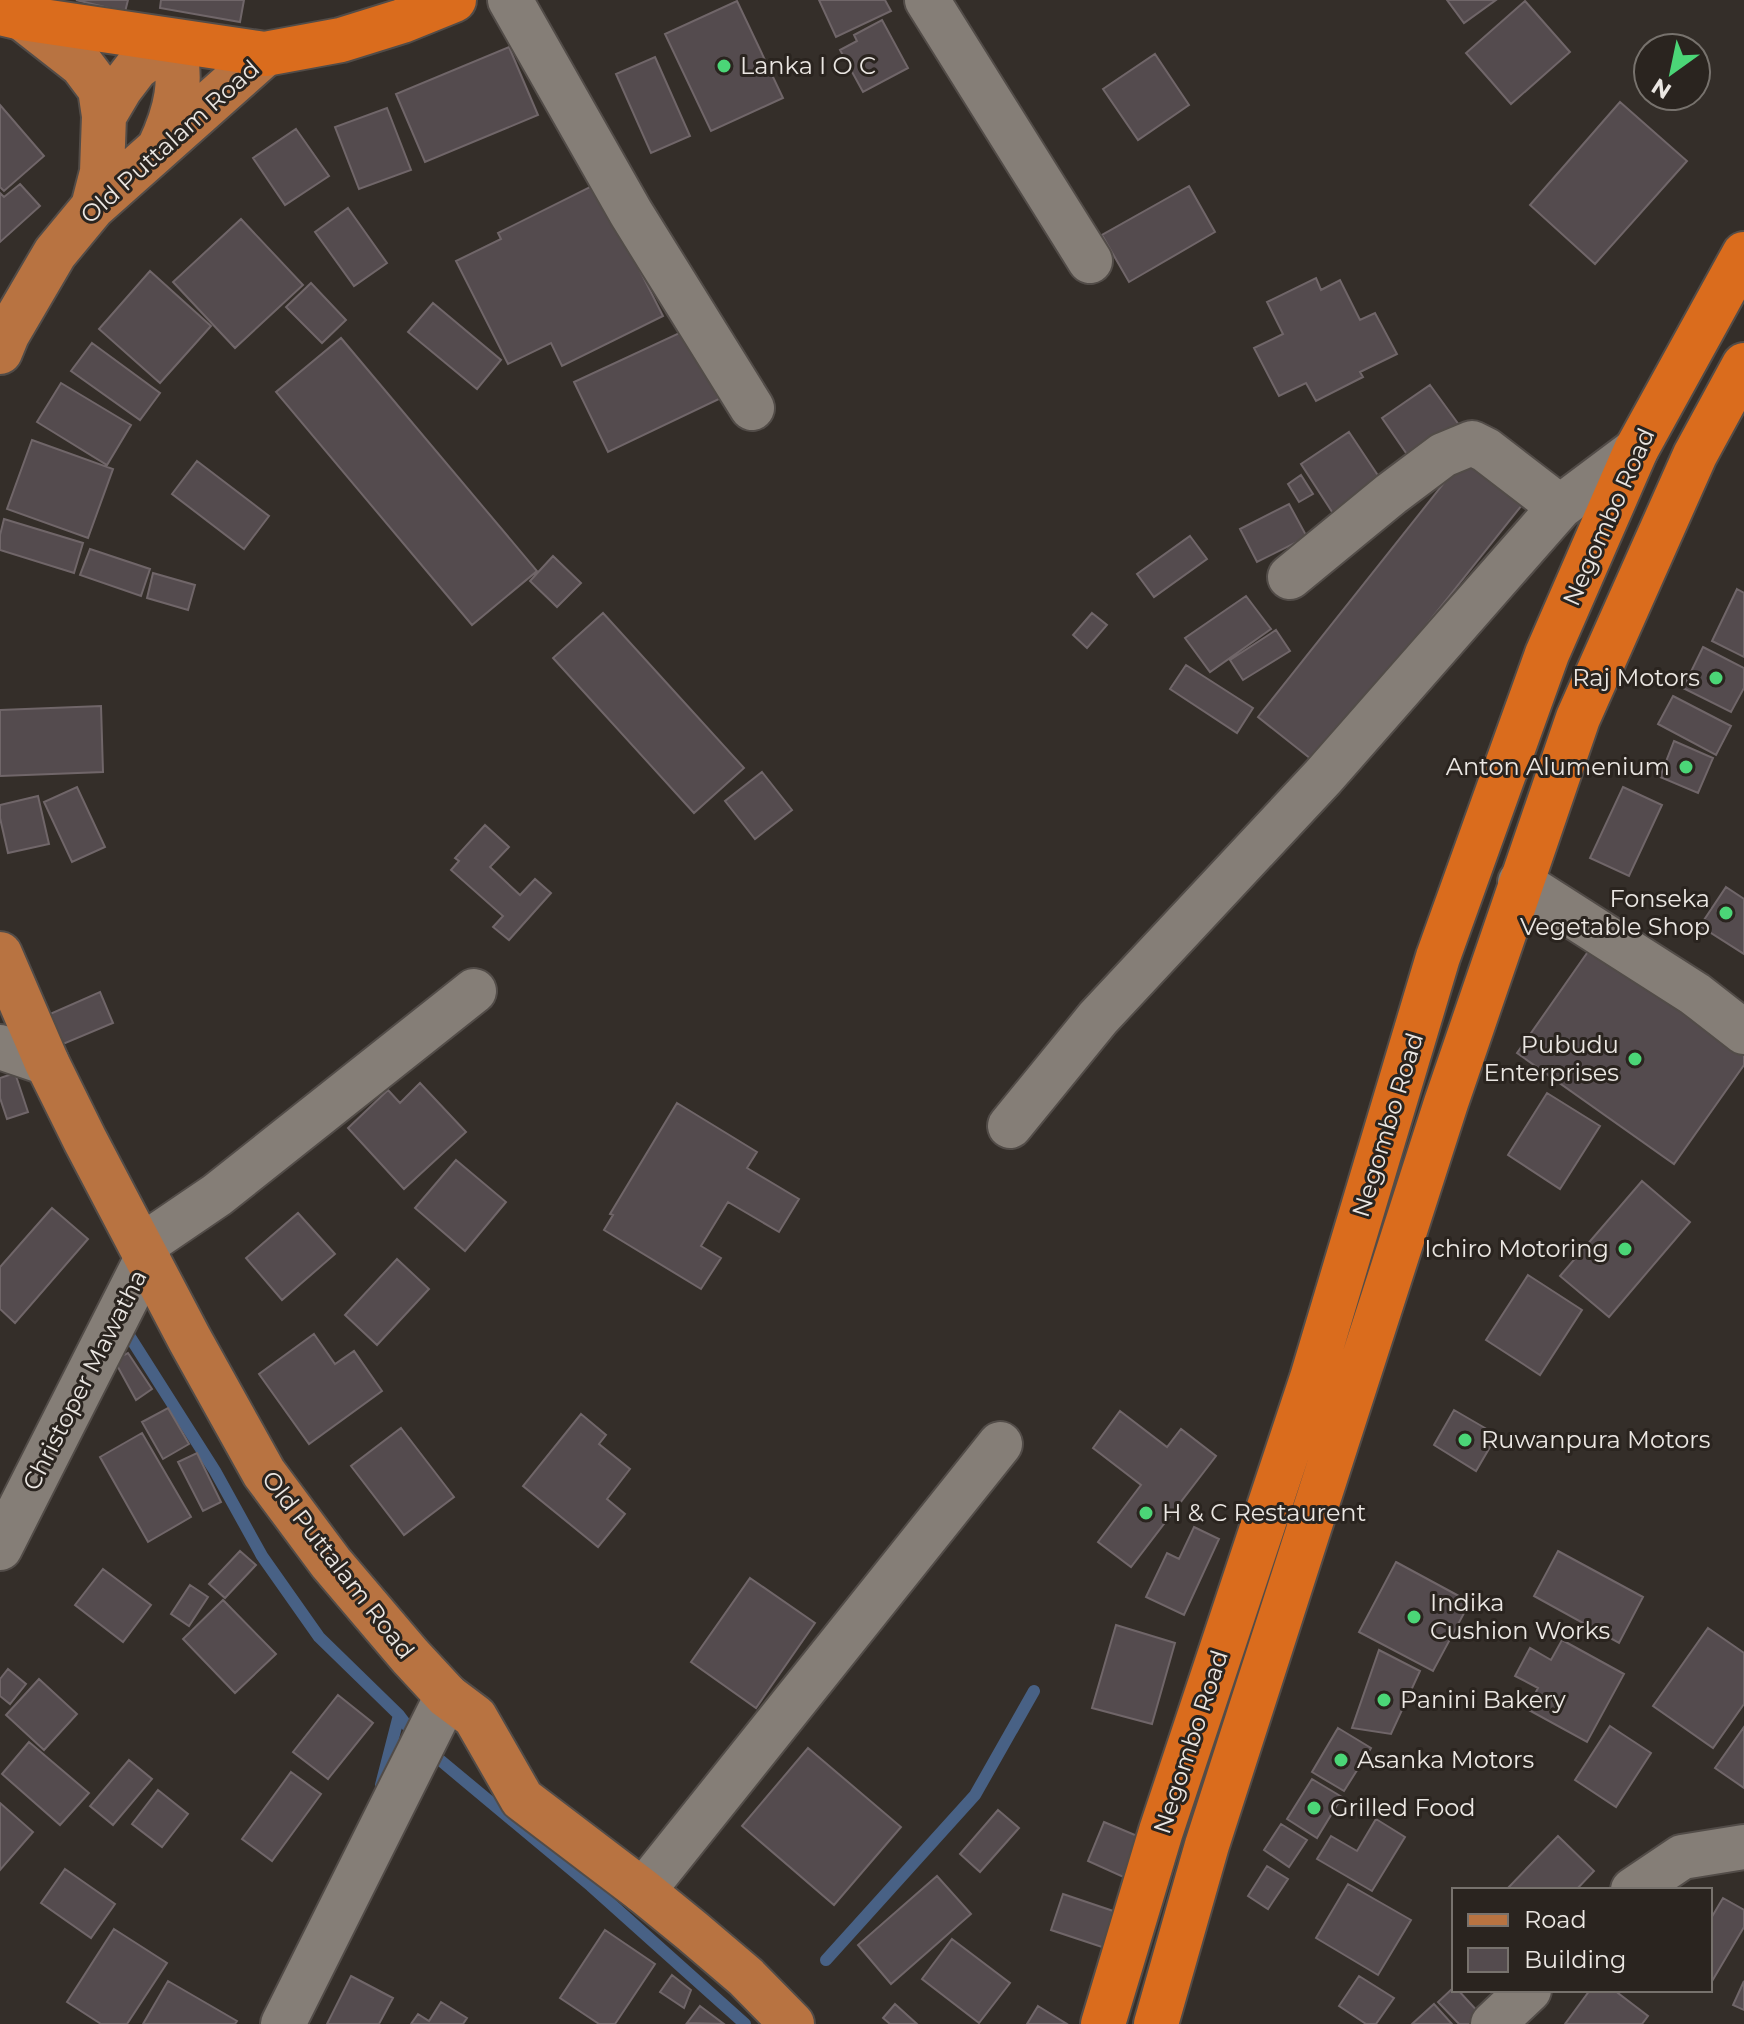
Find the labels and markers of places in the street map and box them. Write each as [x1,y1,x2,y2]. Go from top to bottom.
place label: Lanka I O C [740,51,876,80]
marker: Lanka I O C [715,57,733,75]
place label: Raj Motors [1572,663,1700,692]
marker: Raj Motors [1707,669,1725,687]
place label: Anton Alumenium [1446,752,1670,781]
marker: Anton Alumenium [1677,758,1695,776]
place label: Fonseka Vegetable Shop [1520,884,1710,941]
marker: Fonseka Vegetable Shop [1717,904,1735,922]
place label: Pubudu Enterprises [1483,1030,1619,1087]
marker: Pubudu Enterprises [1626,1050,1644,1068]
place label: Ichiro Motoring [1424,1234,1609,1263]
marker: Ichiro Motoring [1616,1240,1634,1258]
place label: Ruwanpura Motors [1481,1425,1711,1454]
marker: Ruwanpura Motors [1456,1431,1474,1449]
place label: H & C Restaurent [1162,1498,1367,1527]
marker: H & C Restaurent [1137,1504,1155,1522]
place label: Indika Cushion Works [1430,1588,1610,1645]
marker: Indika Cushion Works [1405,1608,1423,1626]
place label: Panini Bakery [1400,1685,1566,1714]
marker: Panini Bakery [1375,1691,1393,1709]
place label: Asanka Motors [1357,1745,1534,1774]
marker: Asanka Motors [1332,1751,1350,1769]
place label: Grilled Food [1330,1793,1476,1822]
marker: Grilled Food [1305,1799,1323,1817]

